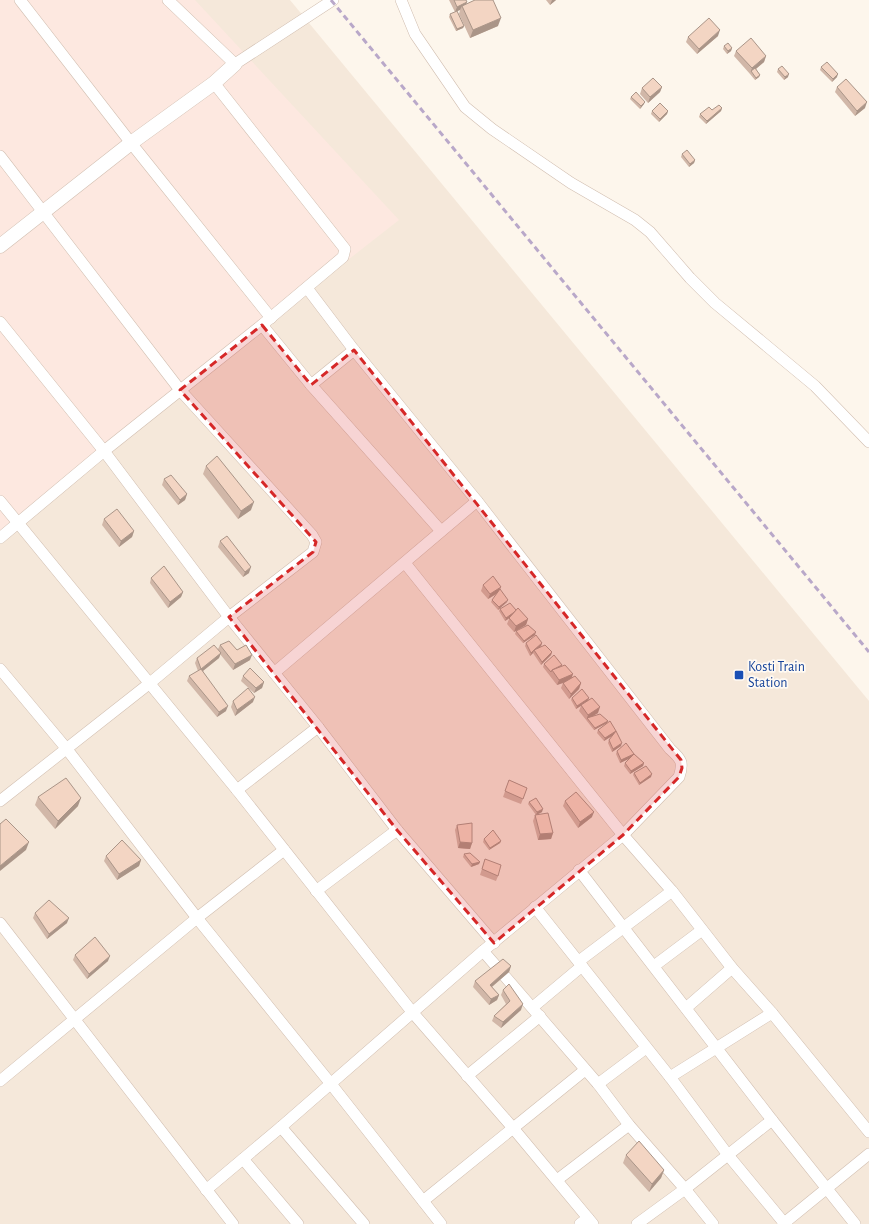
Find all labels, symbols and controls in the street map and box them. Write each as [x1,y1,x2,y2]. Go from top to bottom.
place label: Kosti Train Station [748,660,805,690]
marker: Kosti Train Station [733,669,745,681]

